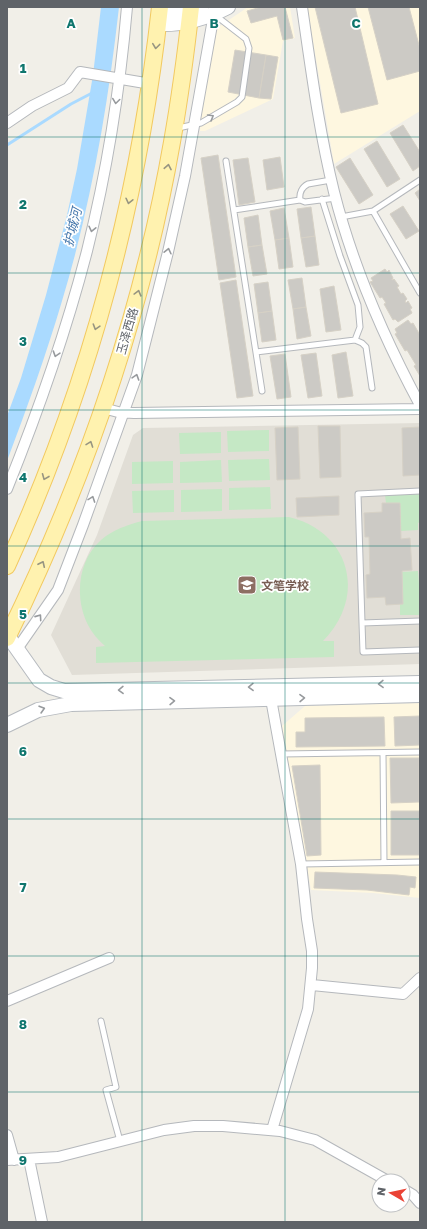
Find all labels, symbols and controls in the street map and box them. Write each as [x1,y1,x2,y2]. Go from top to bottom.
text: A [66,15,76,31]
text: B [209,15,219,31]
text: C [351,15,361,31]
one-way arrow [151,43,160,49]
text: 1 [20,60,27,76]
one-way arrow [112,98,121,104]
one-way arrow [207,114,214,121]
one-way arrow [163,164,171,170]
text: 2 [19,196,27,212]
one-way arrow [125,198,133,205]
water label: 护城河 [60,203,85,248]
one-way arrow [89,226,97,232]
one-way arrow [164,248,172,254]
one-way arrow [133,290,142,297]
street label: 玉泽西路 [113,306,141,356]
one-way arrow [92,324,101,331]
text: 3 [19,333,27,349]
one-way arrow [53,350,61,357]
one-way arrow [131,373,140,380]
one-way arrow [86,440,94,447]
text: 4 [19,469,27,485]
one-way arrow [42,473,50,480]
one-way arrow [87,496,96,503]
one-way arrow [37,561,45,569]
school or university icon: 文笔学校 [236,574,258,596]
place label: 文笔学校 [261,578,309,593]
text: 5 [19,606,27,622]
one-way arrow [34,614,42,621]
one-way arrow [378,680,384,688]
one-way arrow [248,683,254,691]
one-way arrow [118,686,124,695]
one-way arrow [299,694,305,702]
one-way arrow [169,697,175,705]
one-way arrow [39,705,46,714]
text: 6 [19,743,27,759]
text: 7 [19,879,27,895]
text: 8 [19,1016,27,1032]
text: 9 [19,1152,27,1168]
north arrow [371,1173,411,1213]
text: N [374,1186,388,1197]

